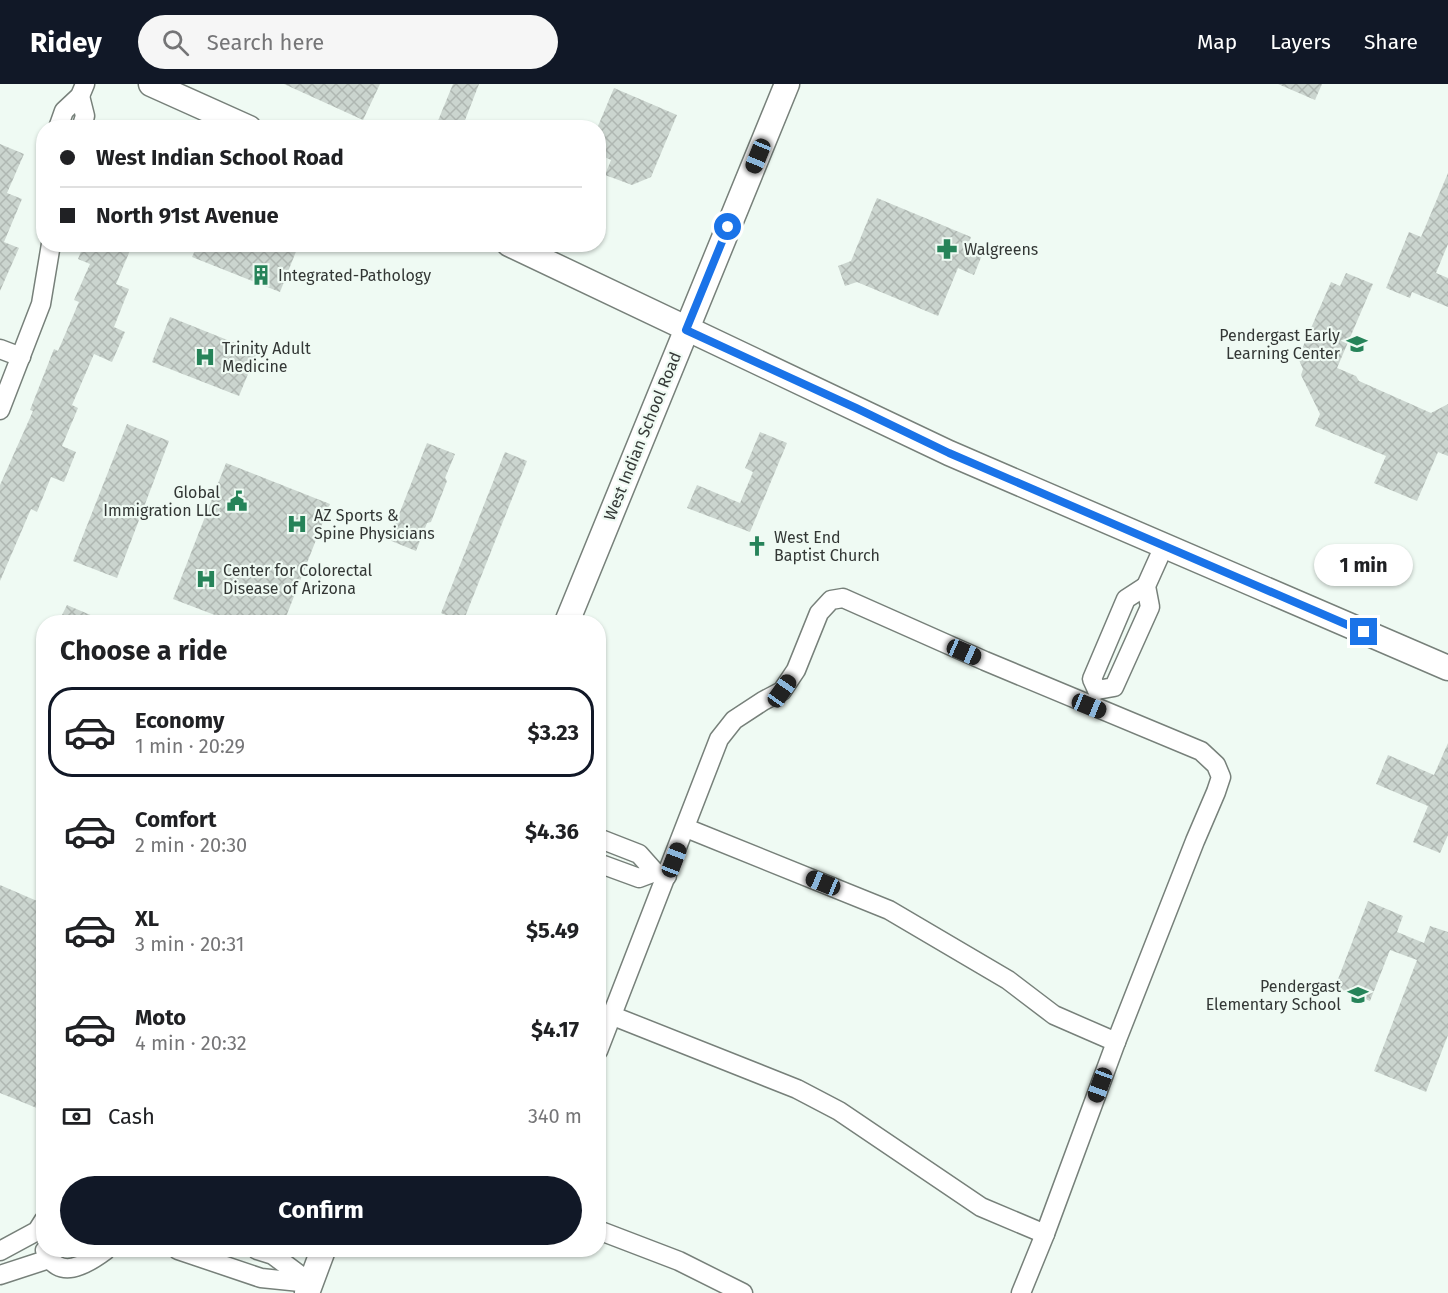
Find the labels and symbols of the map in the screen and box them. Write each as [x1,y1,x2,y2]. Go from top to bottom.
car [743,136,773,176]
route start [714,213,741,240]
pharmacy icon: Walgreens [935,237,959,261]
place label: Walgreens [964,240,1038,259]
building icon: Integrated-Pathology [249,263,273,287]
place label: Integrated-Pathology [278,266,431,285]
place label: Pendergast Early Learning Center [1219,326,1341,363]
school or university icon: Pendergast Early Learning Center [1345,332,1369,356]
place label: Trinity Adult Medicine [222,339,311,376]
hospital icon: Trinity Adult Medicine [193,345,217,369]
street label: West Indian School Road [600,349,685,523]
place label: Global Immigration LLC [103,483,220,520]
public building icon: Global Immigration LLC [225,489,249,513]
place label: AZ Sports & Spine Physicians [314,506,435,543]
hospital icon: AZ Sports & Spine Physicians [285,512,309,536]
place label: West End Baptist Church [774,528,880,565]
church icon: West End Baptist Church [745,534,769,558]
callout: 1 min [1314,545,1414,587]
place label: Center for Colorectal Disease of Arizona [223,561,373,598]
hospital icon: Center for Colorectal Disease of Arizona [194,567,218,591]
route end [1350,618,1377,645]
car [944,636,984,668]
car [764,671,800,711]
car [1069,691,1109,721]
car [659,840,689,880]
car [803,868,843,898]
place label: Pendergast Elementary School [1206,977,1341,1014]
school or university icon: Pendergast Elementary School [1346,983,1370,1007]
car [1085,1065,1115,1105]

